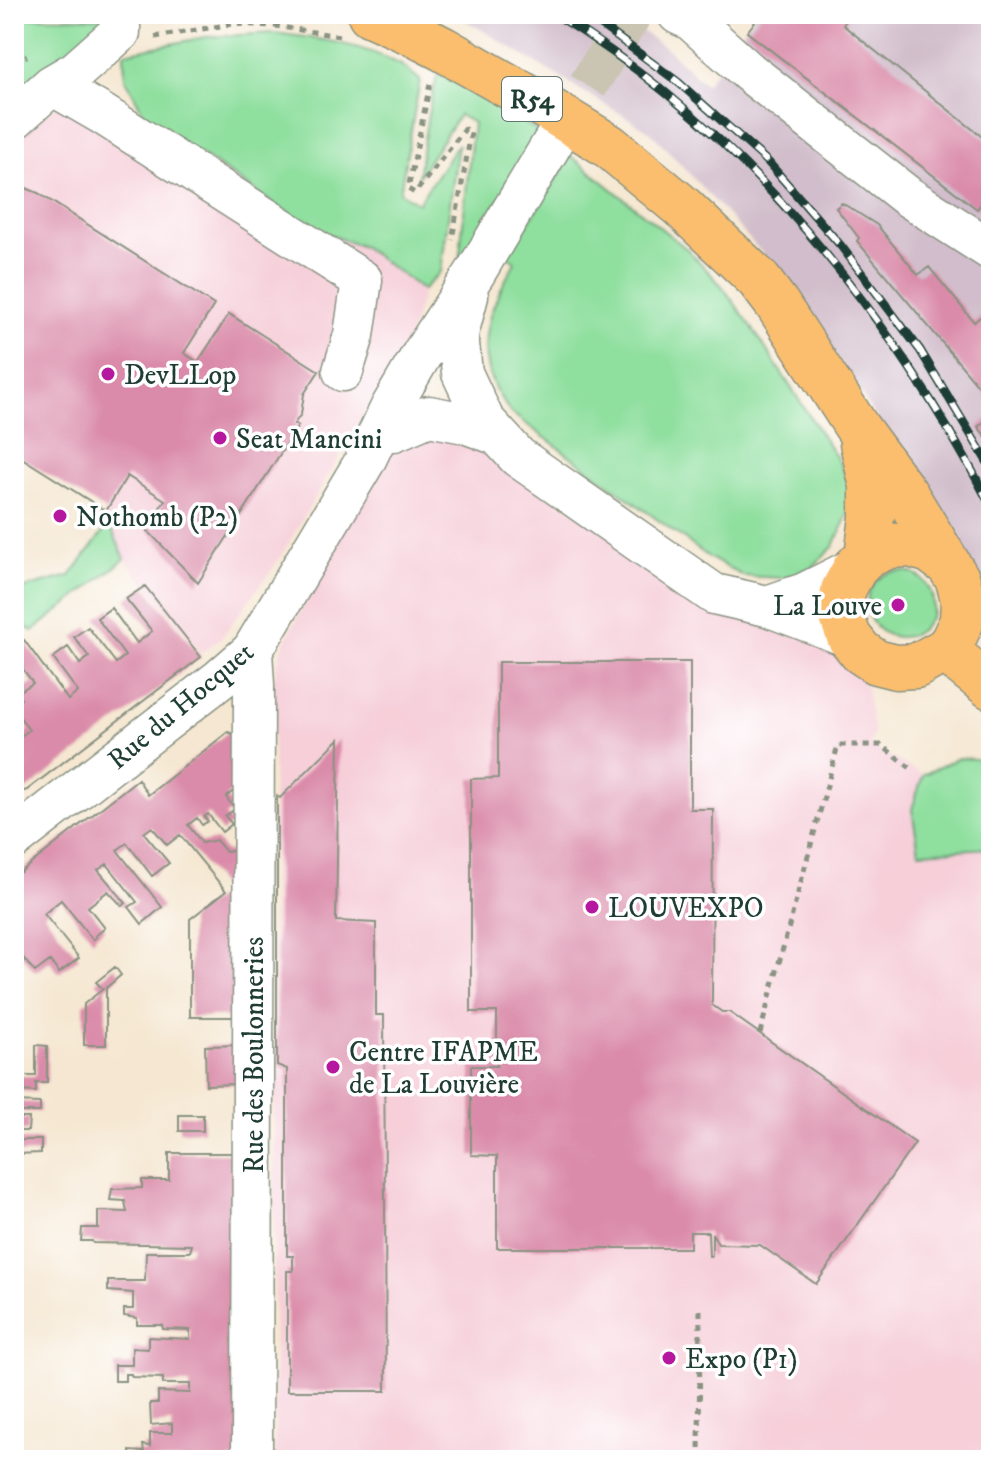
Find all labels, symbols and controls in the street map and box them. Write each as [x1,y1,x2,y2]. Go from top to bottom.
road number: R54 [502,77,562,121]
place label: DevLLop [124,358,236,393]
marker: DevLLop [99,365,117,383]
place label: Seat Mancini [236,422,382,457]
marker: Seat Mancini [211,429,229,447]
place label: Nothomb (P2) [76,500,238,535]
marker: Nothomb (P2) [51,507,69,525]
place label: La Louve [773,589,882,624]
marker: La Louve [889,596,907,614]
street label: Rue du Hocquet [101,635,261,777]
place label: LOUVEXPO [608,891,763,926]
marker: LOUVEXPO [583,898,601,916]
street label: Rue des Boulonneries [237,937,272,1173]
place label: Centre IFAPME de La Louvière [349,1035,538,1102]
marker: Centre IFAPME de La Louvière [324,1058,342,1076]
place label: Expo (P1) [685,1342,797,1377]
marker: Expo (P1) [660,1349,678,1367]

